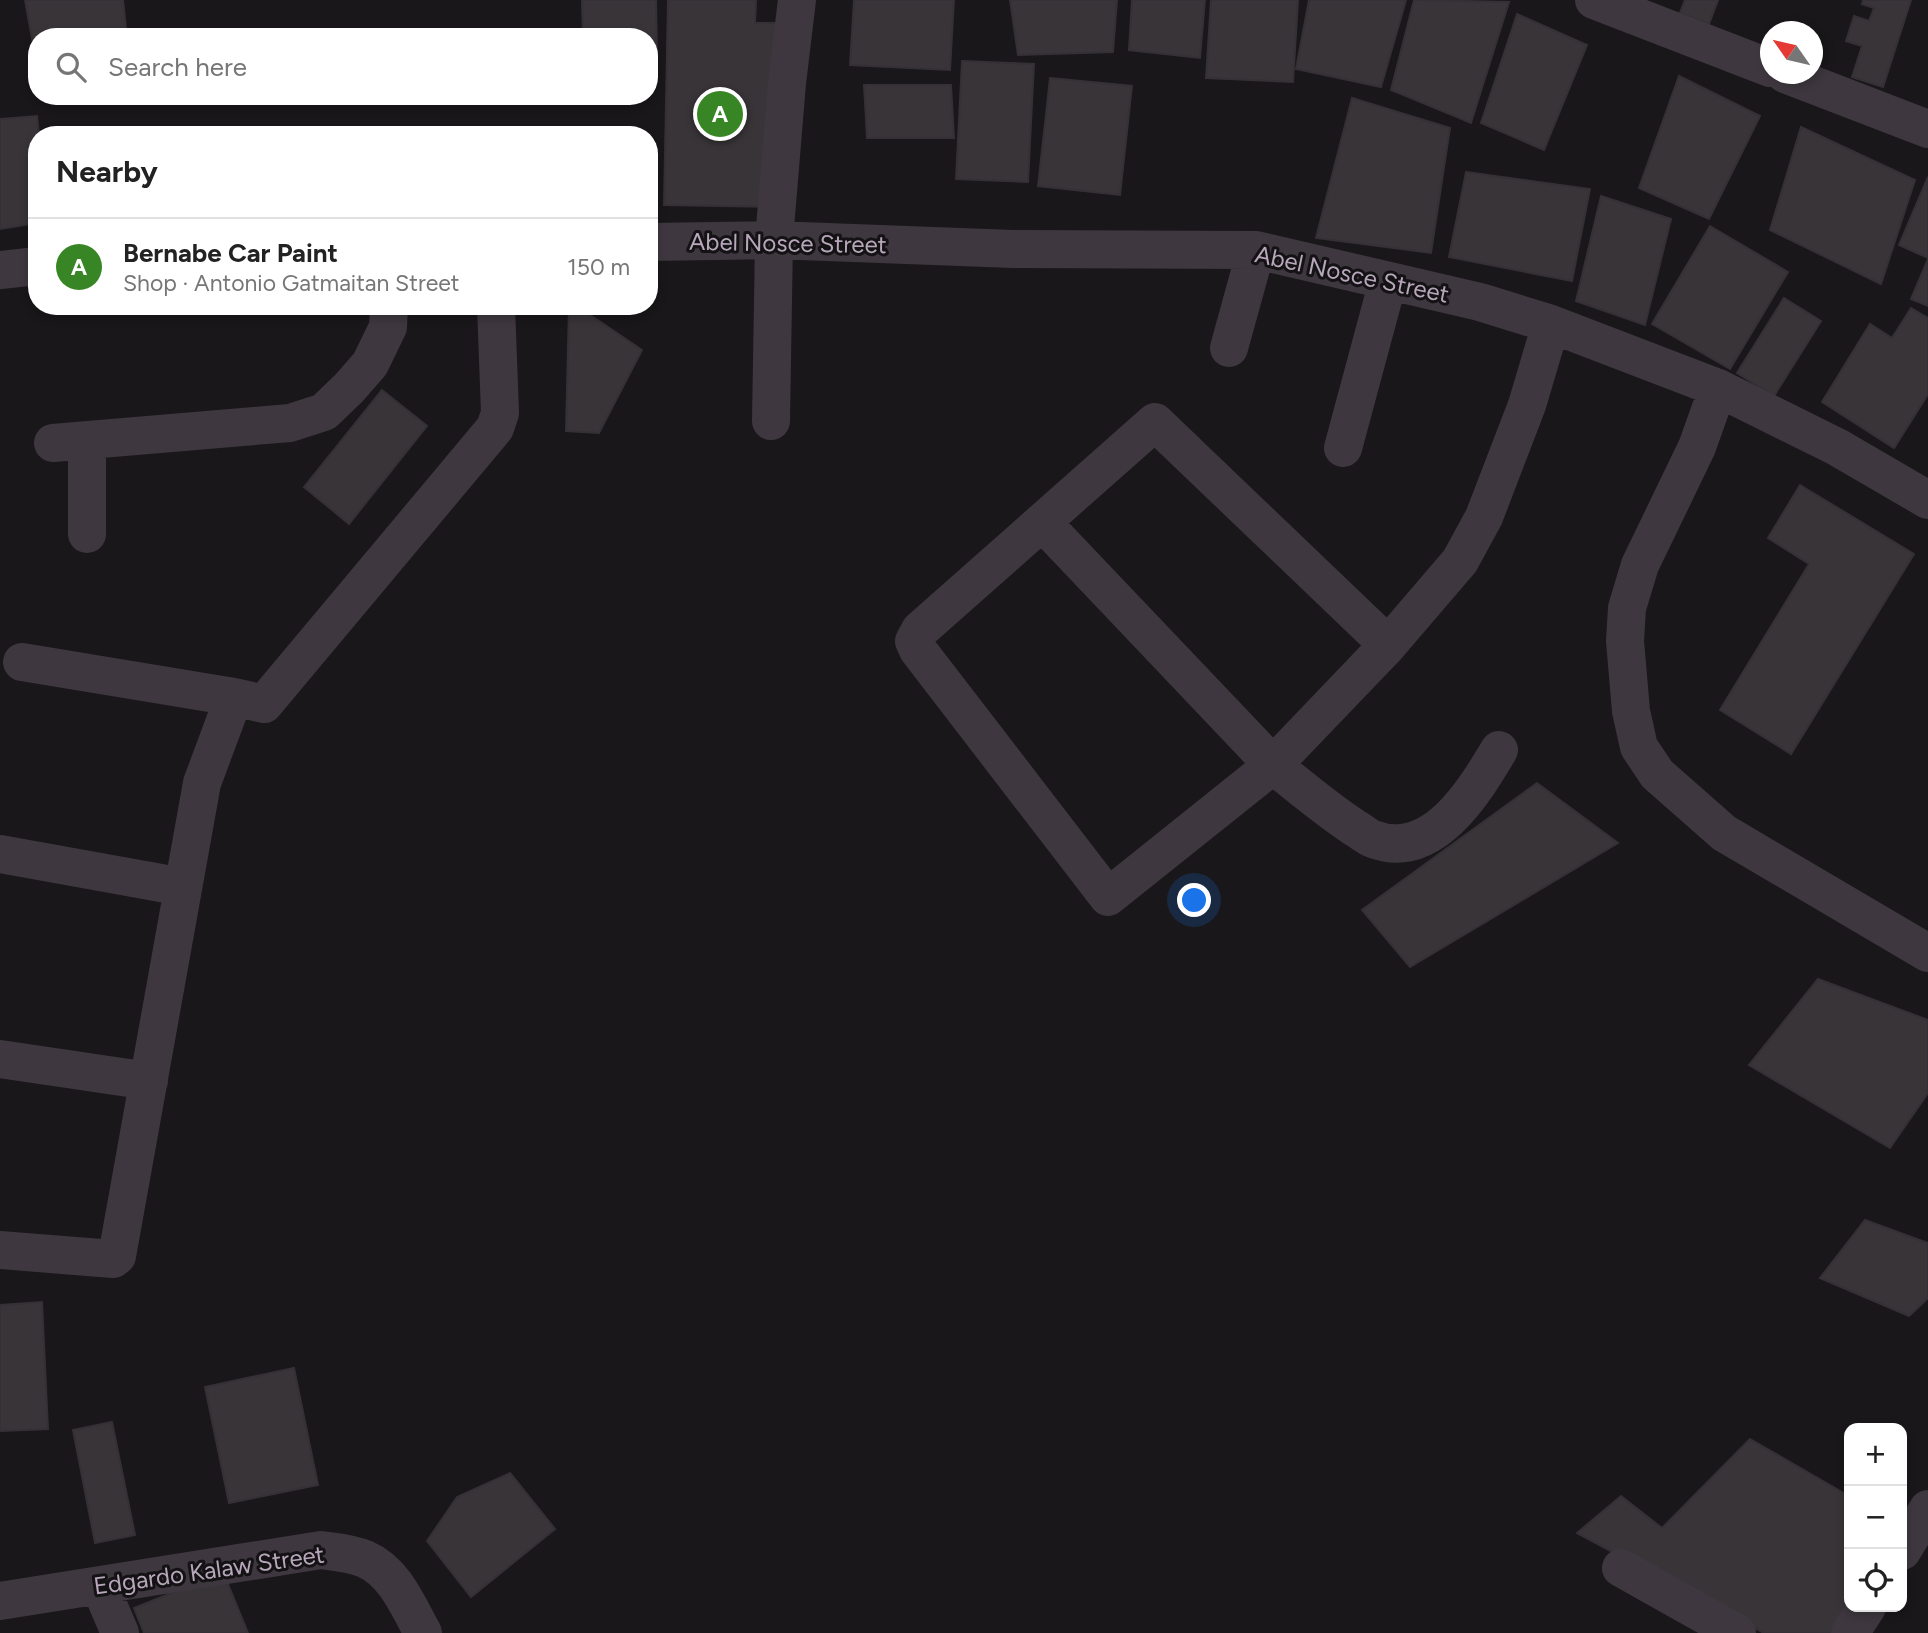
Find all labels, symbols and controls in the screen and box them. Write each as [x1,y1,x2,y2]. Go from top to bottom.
north arrow [1760,21,1823,84]
search box [28,28,658,105]
icon: search [52,48,90,86]
text: Search here [108,51,247,83]
pin: A [697,88,743,140]
text: Nearby [56,153,158,190]
street label: Abel Nosce Street [689,227,887,259]
text: Bernabe Car Paint [123,237,338,269]
street label: Abel Nosce Street [1252,239,1452,309]
text: A [71,253,87,281]
text: 150 m [567,253,630,281]
text: Shop · Antonio Gatmaitan Street [123,269,460,297]
your location [1177,883,1211,917]
map controls [1844,1423,1907,1612]
button: + [1844,1423,1907,1486]
button: − [1844,1486,1907,1549]
street label: Edgardo Kalaw Street [92,1539,326,1601]
button: locate [1844,1549,1907,1612]

